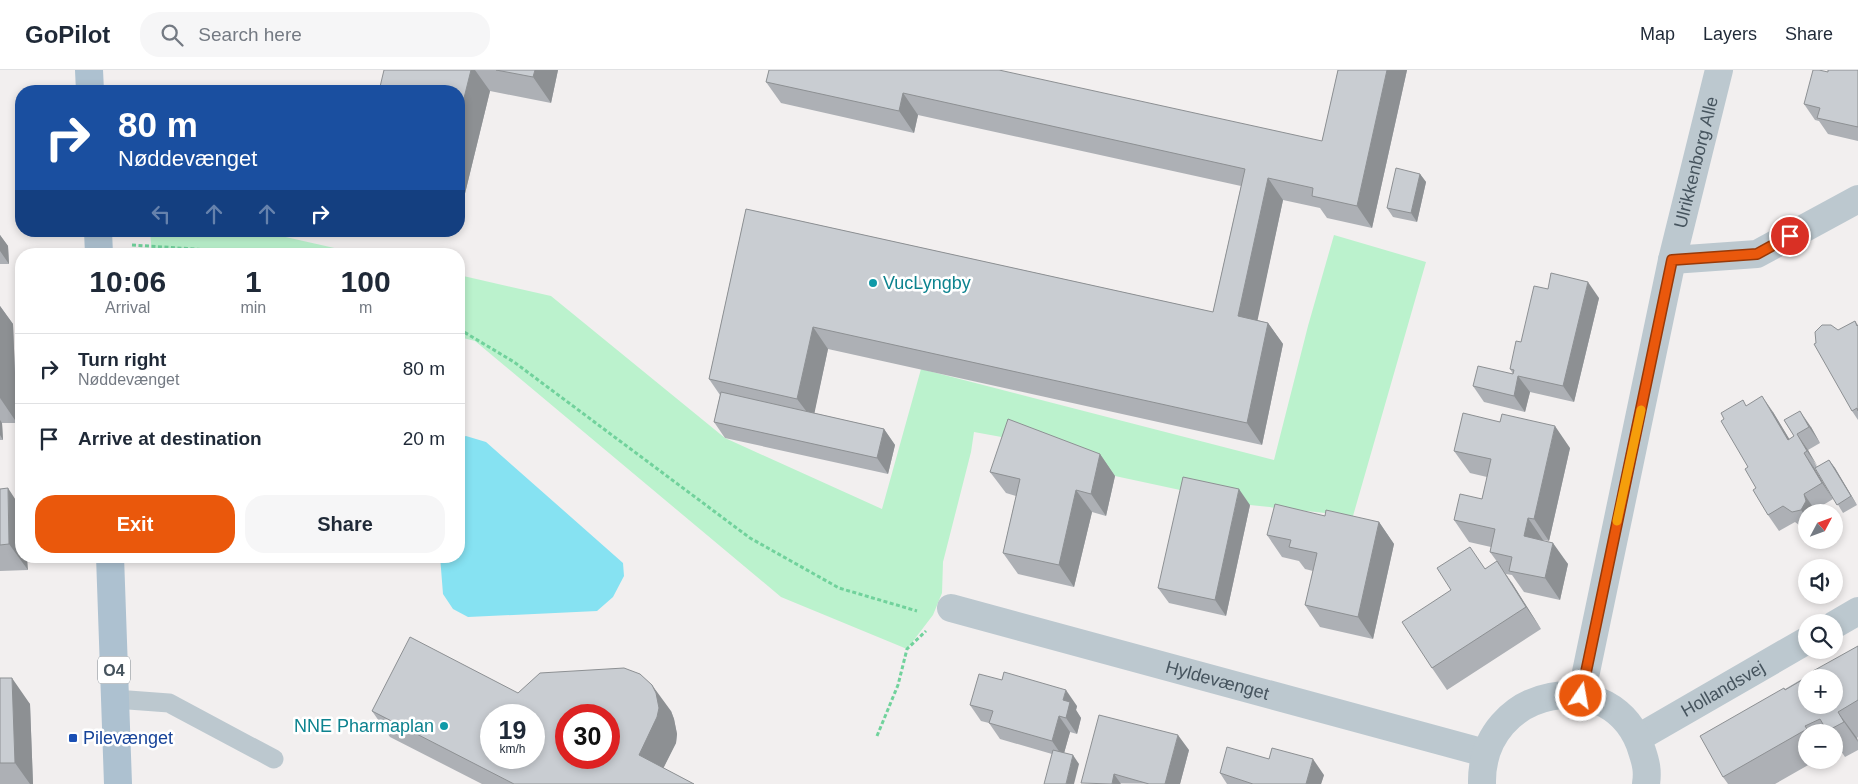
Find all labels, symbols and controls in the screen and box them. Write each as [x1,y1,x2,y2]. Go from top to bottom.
search box [140,12,490,57]
text: GoPilot [25,21,110,48]
icon: search [158,21,186,49]
text: Search here [198,24,302,45]
text: Map [1640,24,1675,44]
text: Layers [1703,24,1757,44]
text: Share [1785,24,1833,44]
street label: Ulrikkenborg Alle [1670,94,1722,230]
icon: right [35,105,100,170]
text: 80 m [118,105,198,144]
text: Nøddevænget [118,146,257,171]
icon: left [147,200,175,228]
icon: ahead [200,200,228,228]
icon: ahead [253,200,281,228]
icon: right [306,200,334,228]
pin [1769,215,1811,257]
icon: arrive [1776,222,1804,250]
text: 10:06 [89,265,166,298]
text: 1 [245,265,262,298]
text: 100 [341,265,391,298]
place label: VucLyngby [883,273,971,293]
marker: VucLyngby [867,277,879,289]
text: Arrival [105,299,150,316]
text: min [240,299,266,316]
text: m [359,299,372,316]
text: Turn right [78,349,166,370]
icon: right [35,355,63,383]
text: 80 m [403,358,445,379]
text: Nøddevænget [78,371,179,388]
icon: arrive [35,425,63,453]
text: Arrive at destination [78,428,262,449]
text: 20 m [403,428,445,449]
button: Exit [35,495,235,553]
button: Share [245,495,445,553]
north arrow [1798,504,1842,549]
map controls [1798,504,1843,769]
button: sound [1798,559,1843,604]
button: search [1798,614,1843,659]
road number: O4 [98,656,130,684]
street label: Hyldevænget [1164,657,1271,704]
street label: Hollandsvej [1678,657,1768,721]
position arrow [1554,669,1606,721]
button: + [1798,669,1843,714]
speed limit sign: 30 [555,704,620,769]
place label: NNE Pharmaplan [294,716,434,736]
text: 19 [499,716,526,744]
marker: NNE Pharmaplan [438,720,450,732]
button: − [1798,724,1843,769]
place label: Pilevænget [83,728,173,748]
marker: Pilevænget [67,732,79,744]
text: km/h [499,742,526,756]

